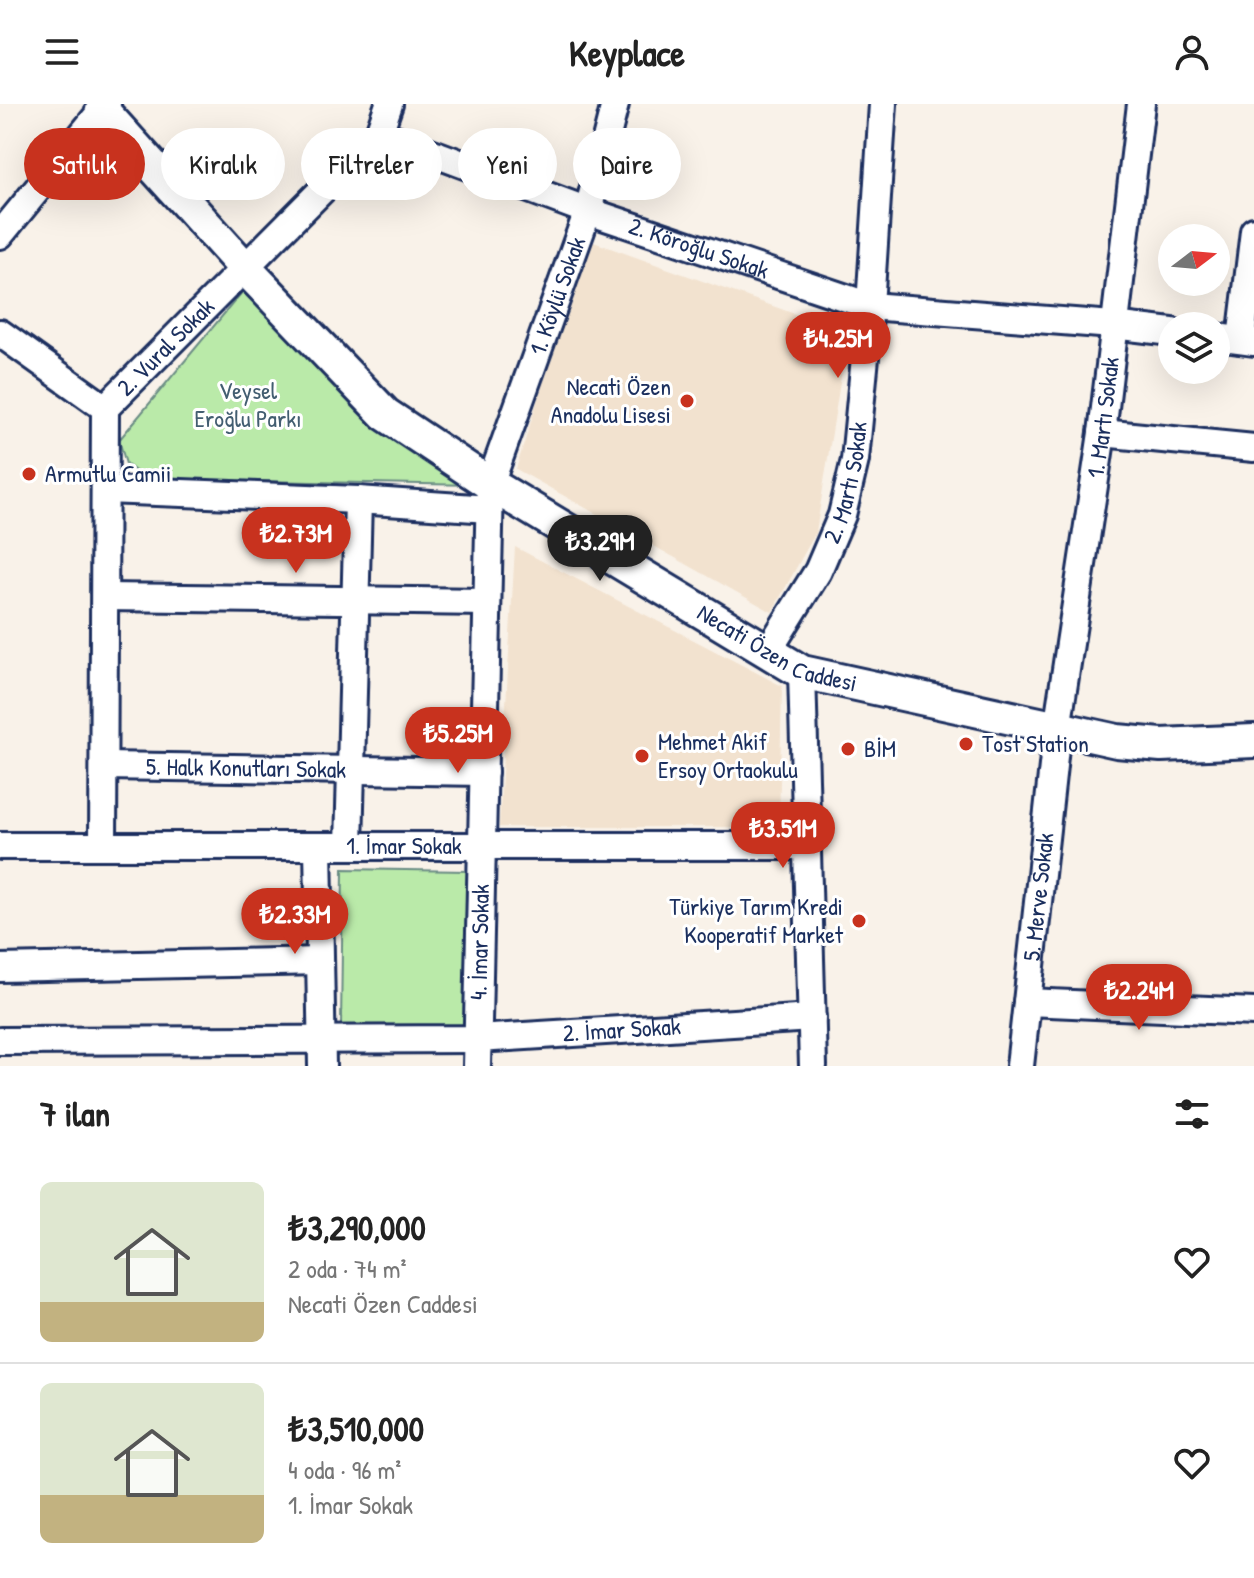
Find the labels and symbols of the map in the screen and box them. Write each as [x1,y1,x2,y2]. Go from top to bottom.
street label: 2. Köroğlu Sokak [625,209,773,286]
north arrow [1158,224,1230,296]
street label: 1. Köylü Sokak [521,232,592,359]
street label: 2. Vural Sokak [109,291,221,402]
pin: ₺4.25M [773,312,903,380]
street label: 1. Martı Sokak [1078,355,1126,480]
place label: Necati Özen Anadolu Lisesi [551,370,671,430]
park label: Veysel Eroğlu Parkı [194,374,302,434]
marker: Necati Özen Anadolu Lisesi [678,392,696,410]
street label: 2. Martı Sokak [815,420,874,548]
place label: Armutlu Camii [45,457,171,489]
marker: Armutlu Camii [20,465,38,483]
pin: ₺2.73M [231,507,361,575]
pin: ₺3.29M [535,515,665,583]
street label: Necati Özen Caddesi [692,596,860,699]
pin: ₺5.25M [393,707,523,775]
place label: Mehmet Akif Ersoy Ortaokulu [658,725,798,785]
place label: Tost Station [982,727,1089,759]
place label: BİM [864,732,896,764]
marker: Tost Station [957,735,975,753]
marker: BİM [839,740,857,758]
marker: Mehmet Akif Ersoy Ortaokulu [633,747,651,765]
street label: 5. Halk Konutları Sokak [146,750,346,785]
pin: ₺3.51M [718,802,848,870]
street label: 1. İmar Sokak [346,829,462,861]
street label: 5. Merve Sokak [1015,831,1060,963]
street label: 4. İmar Sokak [461,884,496,1000]
pin: ₺2.33M [230,888,360,956]
place label: Türkiye Tarım Kredi Kooperatif Market [669,890,844,950]
marker: Türkiye Tarım Kredi Kooperatif Market [850,912,868,930]
pin: ₺2.24M [1074,964,1204,1032]
street label: 2. İmar Sokak [562,1009,682,1049]

